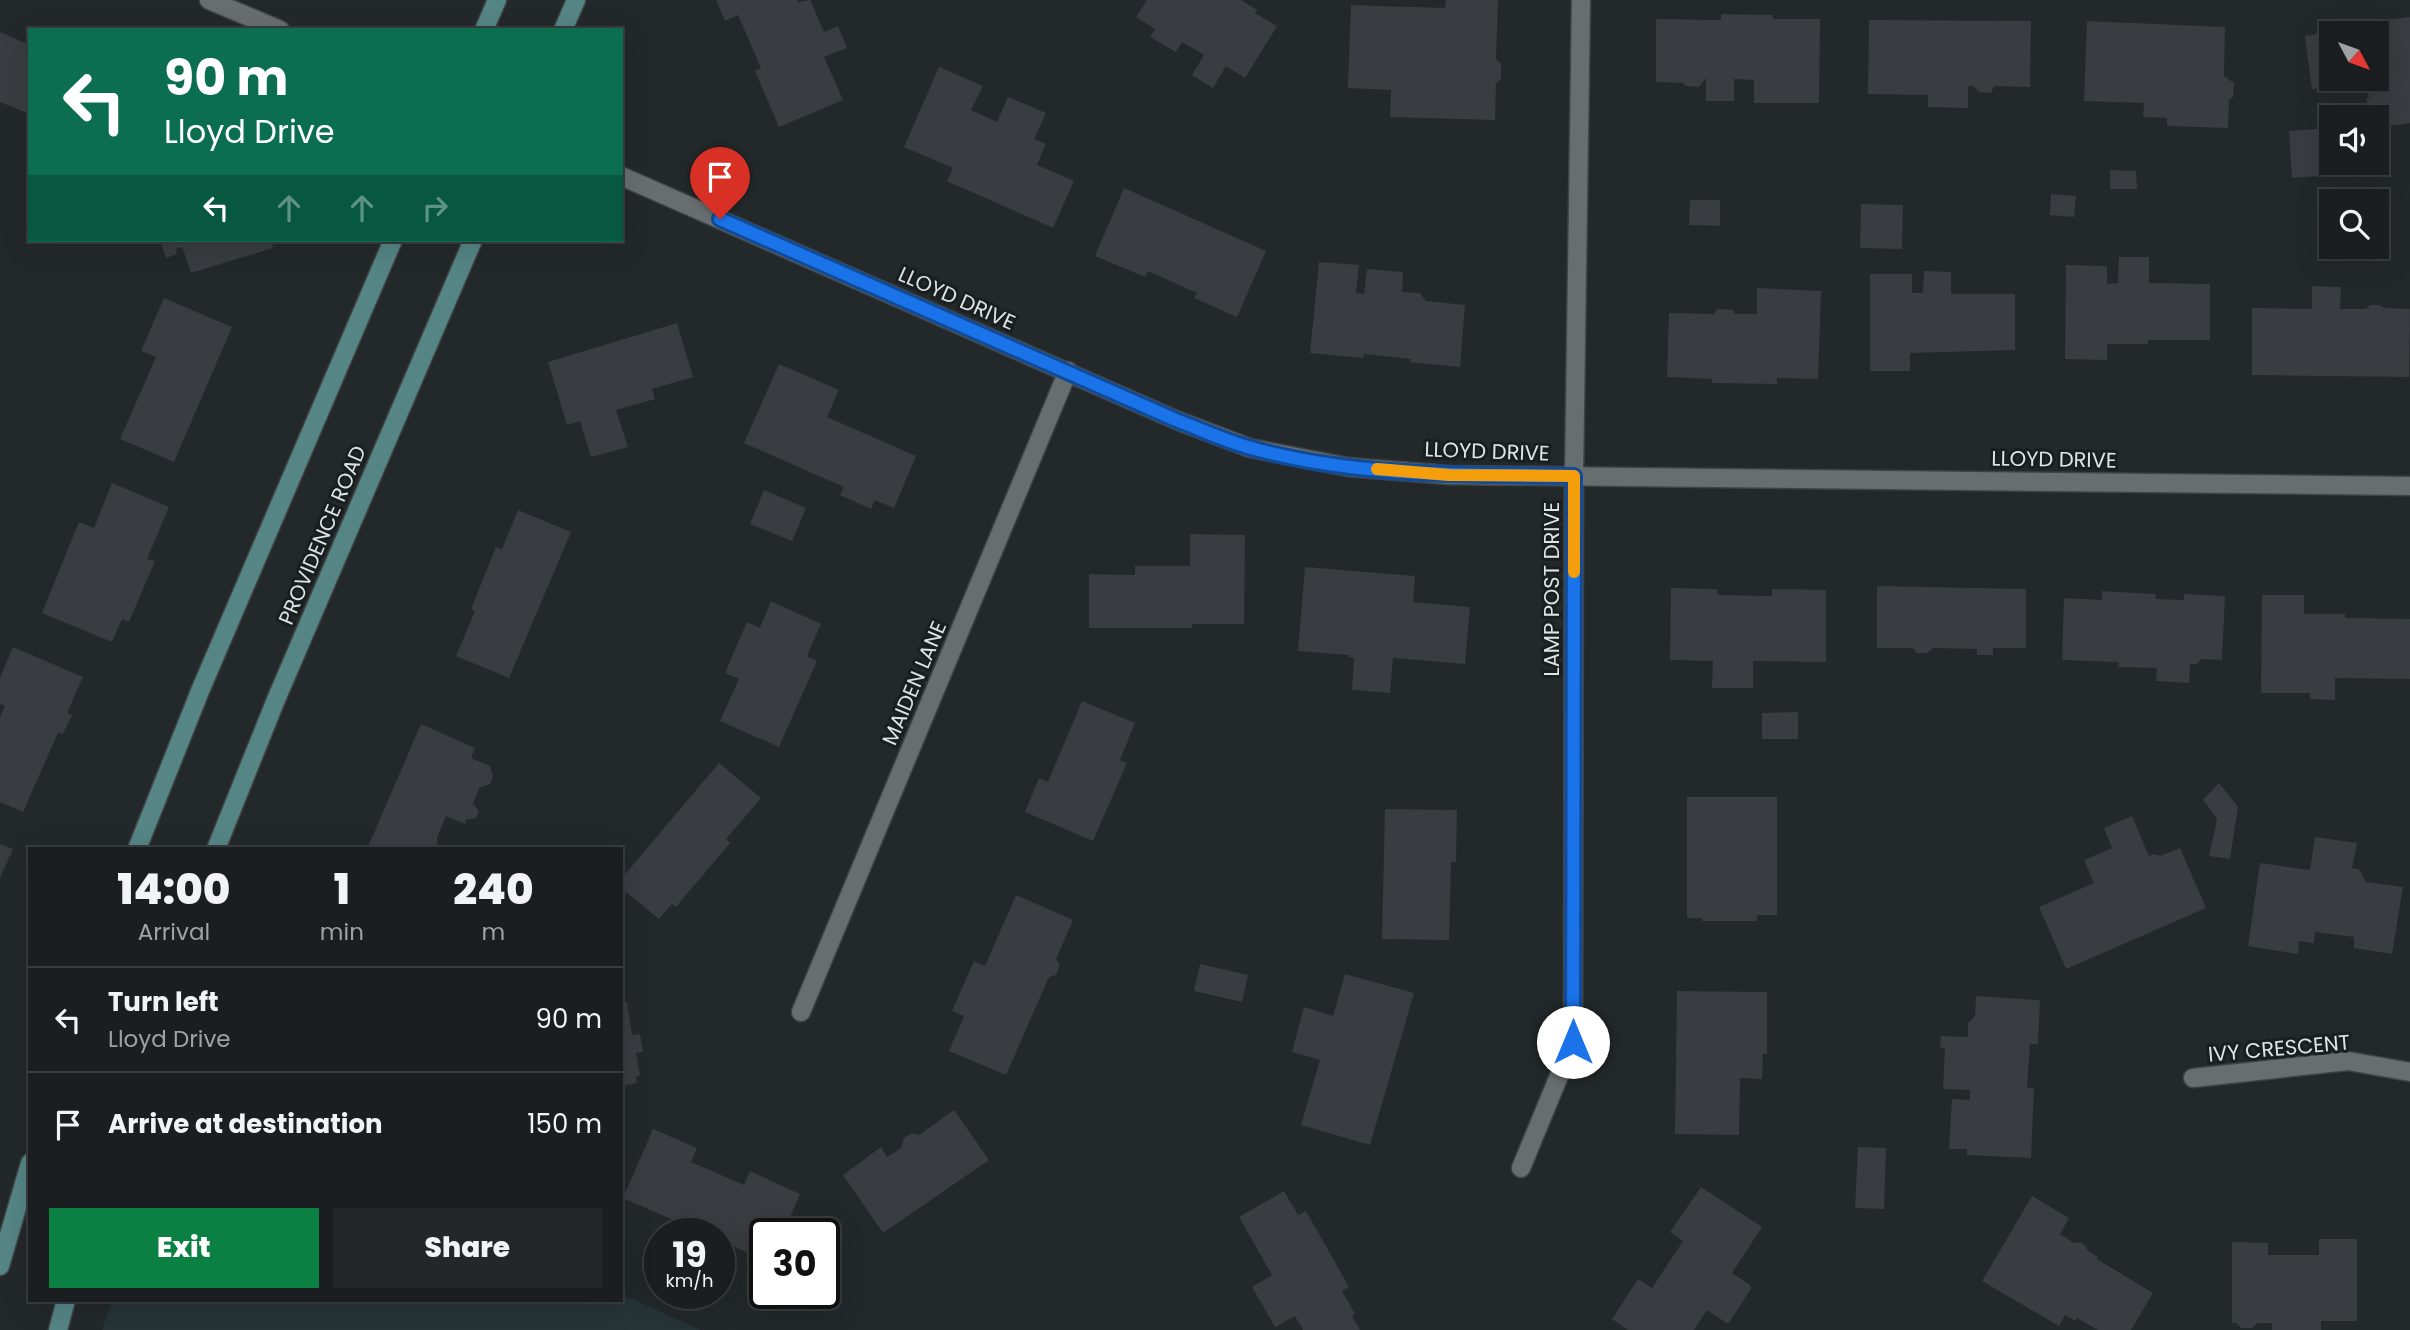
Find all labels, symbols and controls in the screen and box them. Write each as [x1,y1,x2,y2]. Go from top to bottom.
north arrow [2319,21,2389,91]
map controls [2319,21,2389,259]
text: 90 m [164,44,288,112]
icon: left [49,56,140,147]
button: sound [2319,105,2389,175]
text: Lloyd Drive [164,109,335,154]
pin [690,147,750,219]
icon: arrive [701,158,739,196]
icon: left [197,189,235,227]
icon: ahead [270,189,308,227]
icon: ahead [343,189,381,227]
icon: right [416,189,454,227]
button: search [2319,189,2389,259]
street label: LLOYD DRIVE [894,259,1020,337]
street label: LLOYD DRIVE [1424,434,1550,468]
street label: PROVIDENCE ROAD [271,441,373,629]
street label: LLOYD DRIVE [1991,443,2117,475]
street label: LAMP POST DRIVE [1537,502,1566,676]
street label: MAIDEN LANE [875,617,953,749]
text: 14:00 [117,860,230,919]
text: 1 [334,860,350,919]
text: 240 [453,860,534,919]
text: Arrival [138,916,210,948]
text: min [320,916,364,948]
text: m [482,916,505,948]
text: Turn left [108,984,219,1020]
icon: left [49,1001,87,1039]
text: 90 m [536,1001,602,1037]
position arrow [1536,1005,1610,1079]
text: Lloyd Drive [108,1023,231,1055]
street label: IVY CRESCENT [2207,1027,2351,1069]
icon: arrive [49,1106,87,1144]
text: Arrive at destination [108,1106,383,1142]
text: 150 m [527,1106,602,1142]
button: Exit [49,1208,319,1288]
button: Share [333,1208,602,1288]
speed limit sign: 30 [749,1218,840,1309]
text: 19 [672,1230,707,1279]
text: km/h [666,1268,713,1293]

